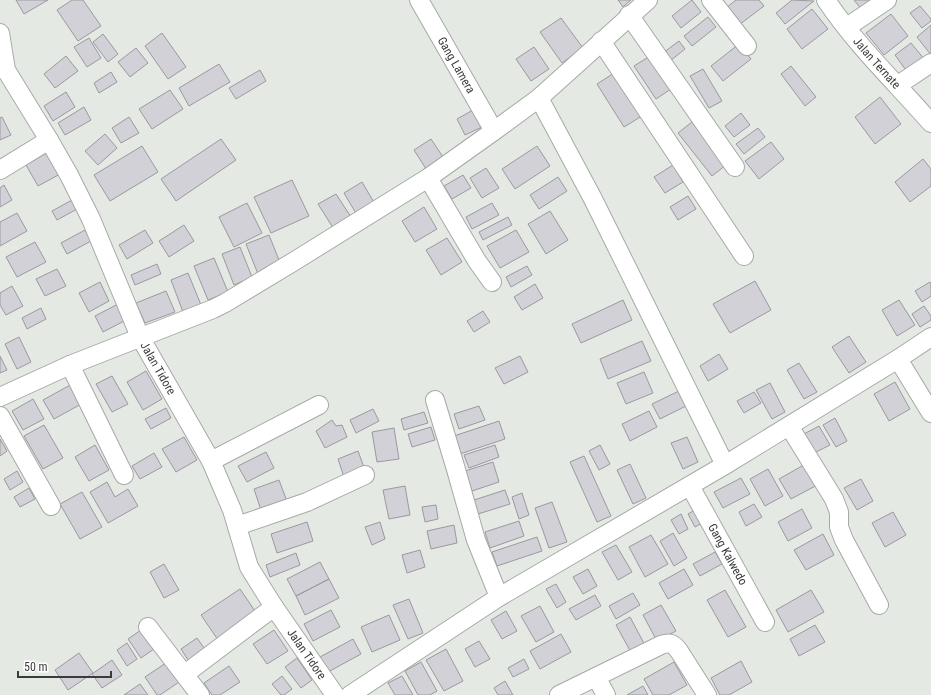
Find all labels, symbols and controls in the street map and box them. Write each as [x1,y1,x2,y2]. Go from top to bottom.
street label: Gang Lamera [435,34,478,96]
street label: Jalan Ternate [850,35,904,92]
street label: Jalan Tidore [137,339,179,398]
street label: Gang Kalwedo [705,521,750,587]
street label: Jalan Tidore [284,626,329,682]
scale bar [18,653,111,679]
text: 50 m [24,660,48,674]

